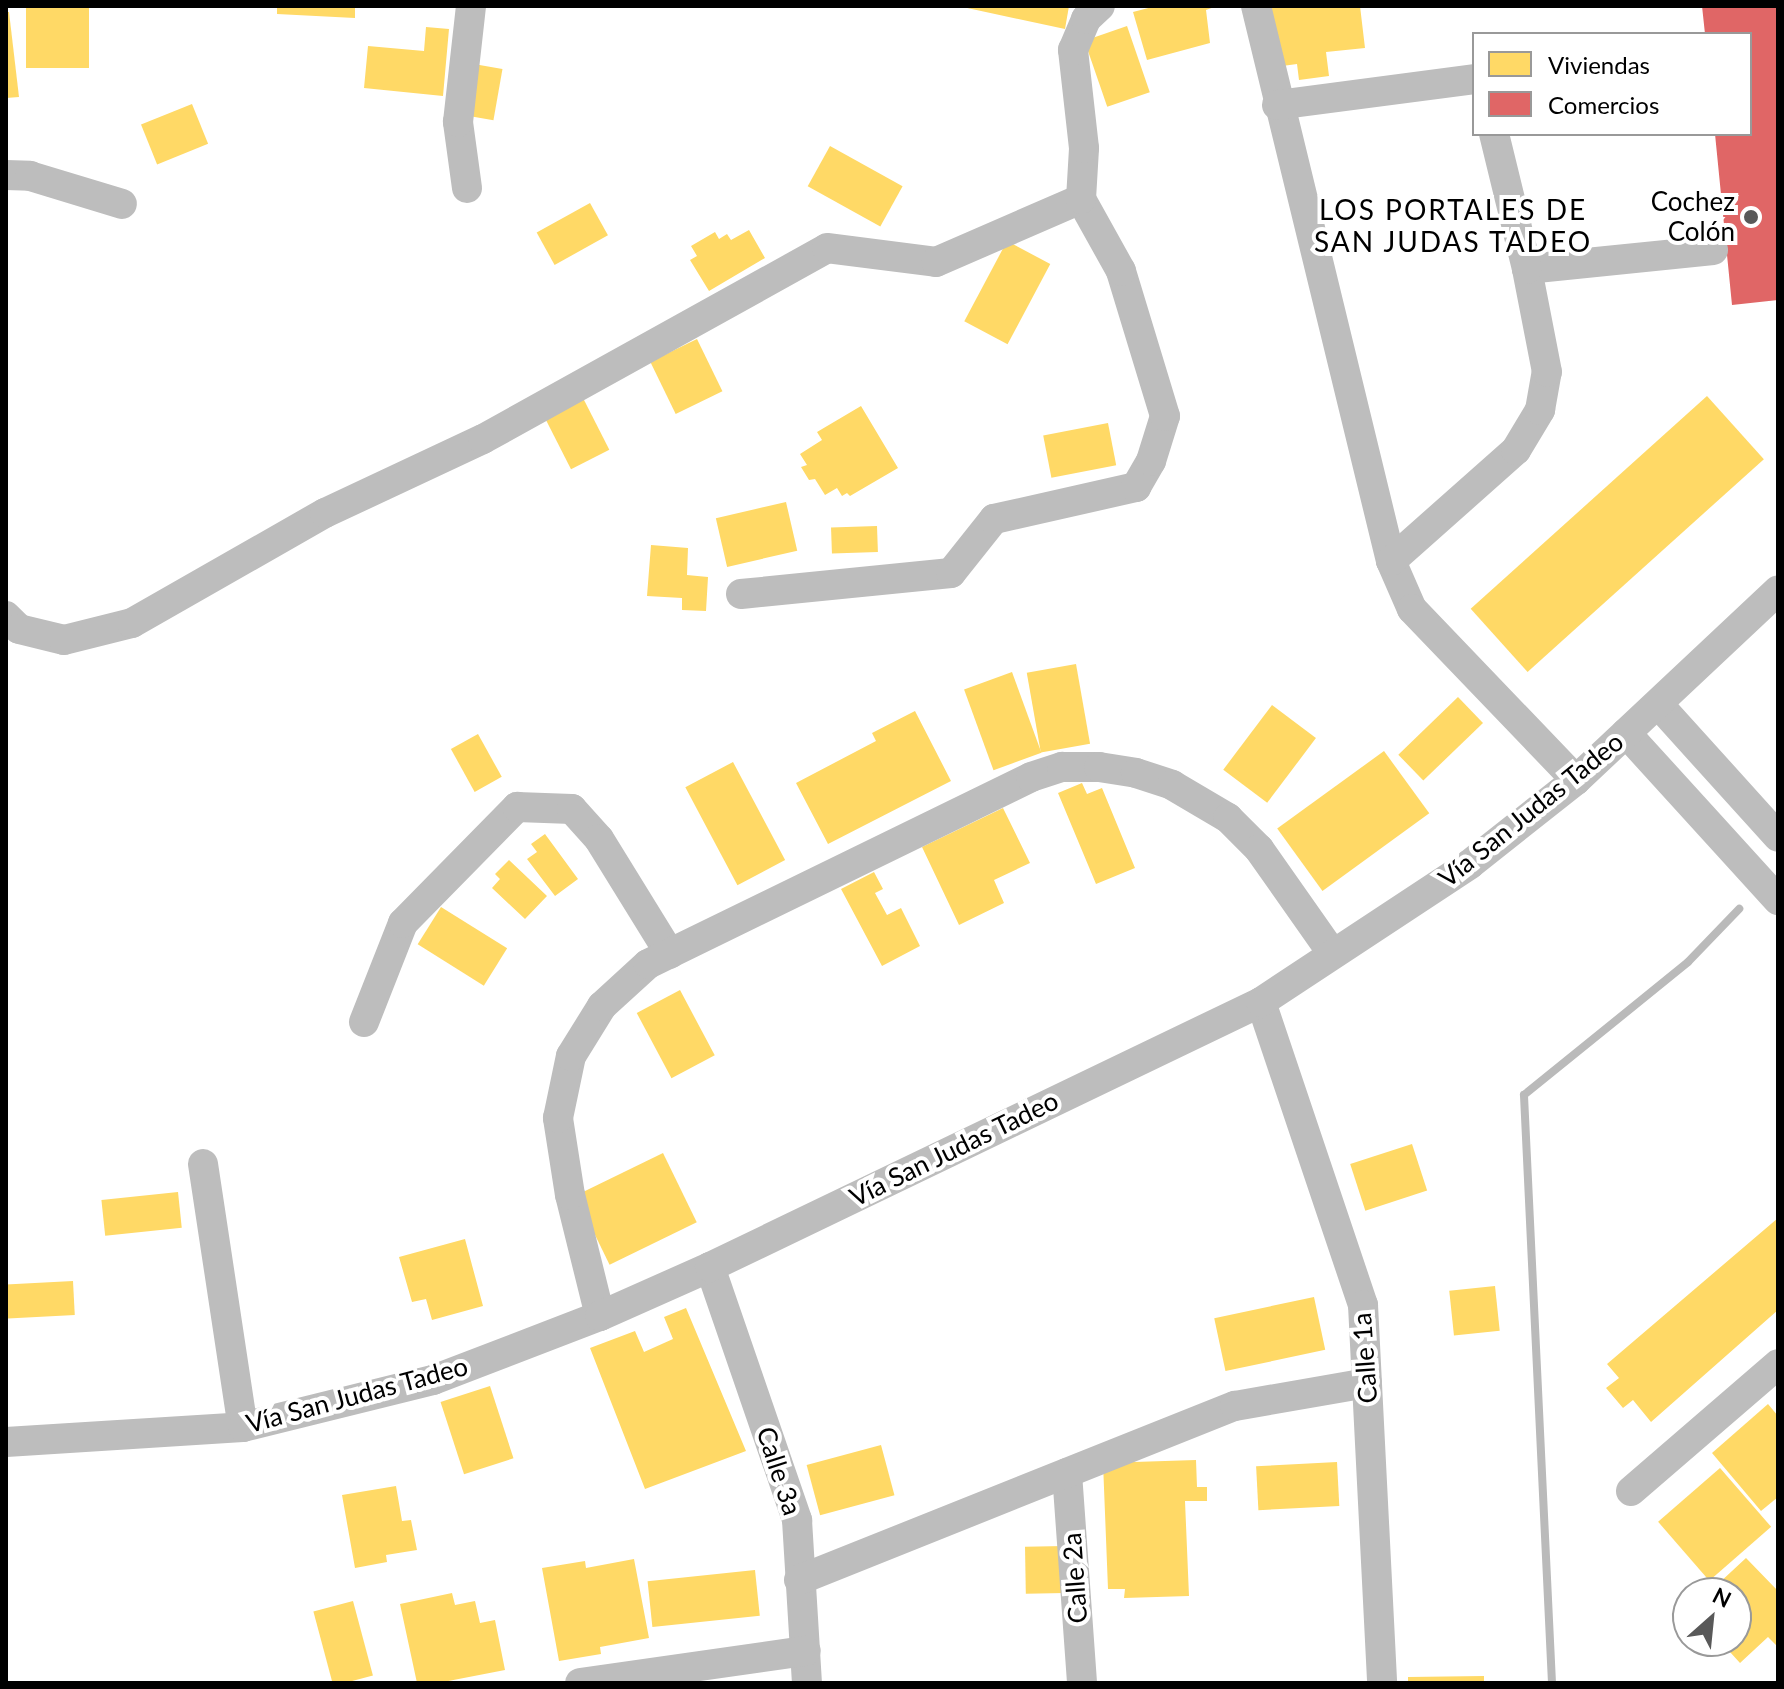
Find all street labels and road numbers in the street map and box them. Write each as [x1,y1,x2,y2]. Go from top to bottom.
street label: Vía San Judas Tadeo [1432,726,1630,894]
street label: Vía San Judas Tadeo [844,1085,1064,1213]
street label: Calle 1a [1346,1312,1384,1404]
street label: Vía San Judas Tadeo [242,1350,472,1440]
street label: Calle 3a [750,1423,808,1519]
street label: Calle 2a [1056,1532,1094,1624]

